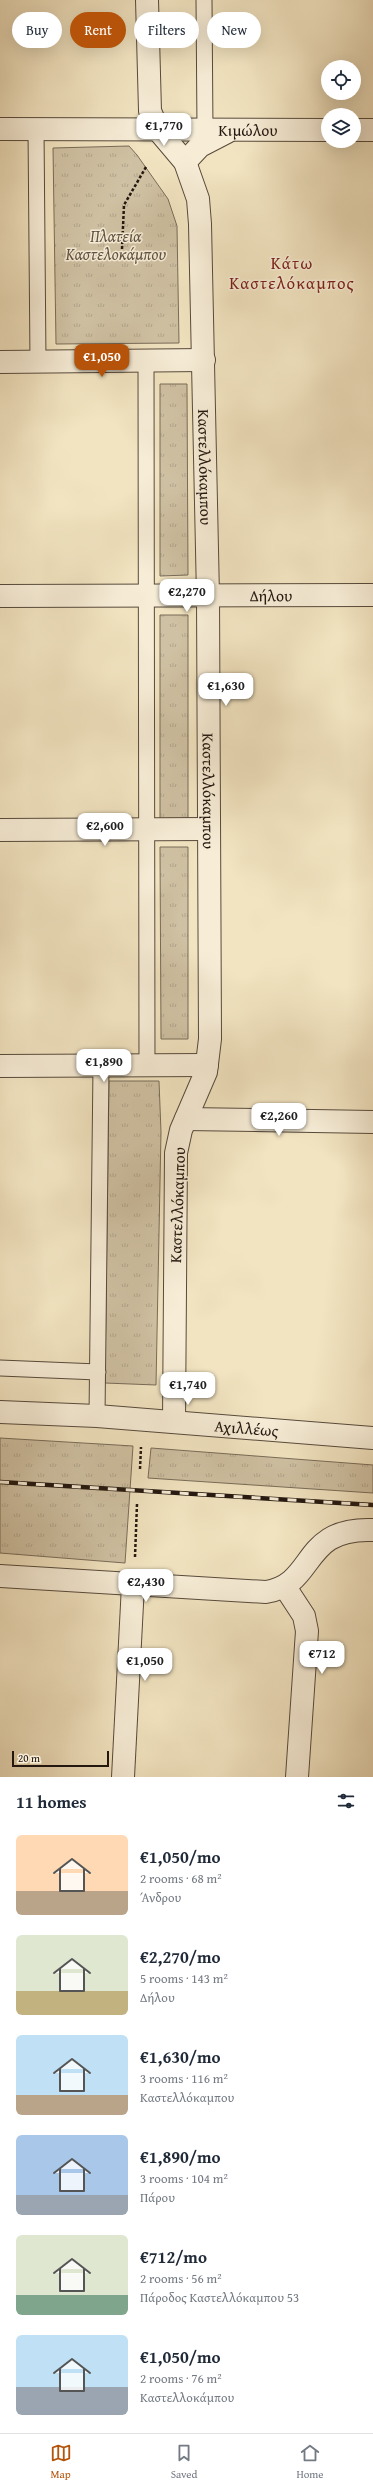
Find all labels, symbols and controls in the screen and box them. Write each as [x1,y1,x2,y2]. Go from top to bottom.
chip: Buy [12,12,62,48]
chip: Rent [70,12,126,48]
chip: Filters [134,12,199,48]
chip: New [207,12,261,48]
map controls [321,60,361,148]
button: locate [321,60,361,100]
button: layers [321,108,361,148]
pin: €1,770 [131,113,197,147]
text: €1,770 [145,116,183,135]
street label: Κιμώλου [218,118,278,142]
park label: Πλατεία Καστελοκάμπου [65,224,166,266]
district label: Κάτω Καστελόκαμπος [229,250,355,295]
pin: €1,050 [69,344,135,378]
text: €1,050 [83,347,121,366]
street label: Καστελλόκαμπου [192,409,218,525]
pin: €2,270 [154,579,220,613]
text: €2,270 [168,582,206,601]
street label: Δήλου [250,583,292,607]
pin: €1,630 [193,673,259,707]
text: €1,630 [207,676,245,695]
street label: Καστελλόκαμπου [197,733,221,849]
pin: €2,600 [72,813,138,847]
text: €2,600 [86,816,124,835]
pin: €1,890 [71,1049,137,1083]
text: €1,890 [85,1052,123,1071]
pin: €2,260 [246,1103,312,1137]
text: €2,260 [260,1106,298,1125]
street label: Καστελλόκαμπου [163,1147,191,1263]
pin: €1,740 [155,1372,221,1406]
text: €1,740 [169,1375,207,1394]
street label: Αχιλλέως [214,1413,280,1442]
pin: €2,430 [113,1569,179,1603]
text: €2,430 [127,1572,165,1591]
pin: €712 [298,1641,346,1675]
text: €712 [309,1644,335,1663]
pin: €1,050 [112,1648,178,1682]
text: €1,050 [126,1651,164,1670]
scale bar [12,1749,109,1768]
text: 20 m [18,1750,40,1766]
text: 11 homes [16,1789,87,1814]
icon: filters [335,1790,357,1812]
text: €1,050/mo [140,1844,221,1869]
icon: home [48,1851,96,1899]
text: 2 rooms · 68 m² [140,1869,222,1888]
text: Άνδρου [140,1888,181,1907]
text: €2,270/mo [140,1944,221,1969]
icon: home [48,1951,96,1999]
text: 5 rooms · 143 m² [140,1969,228,1988]
text: Δήλου [140,1988,175,2007]
text: €1,630/mo [140,2044,221,2069]
icon: home [48,2051,96,2099]
text: 3 rooms · 116 m² [140,2069,228,2088]
text: Καστελλόκαμπου [140,2088,234,2107]
text: €1,890/mo [140,2144,221,2169]
icon: home [48,2151,96,2199]
text: 3 rooms · 104 m² [140,2169,228,2188]
text: Πάρου [140,2188,175,2207]
text: €712/mo [140,2244,207,2269]
icon: home [48,2251,96,2299]
text: 2 rooms · 56 m² [140,2269,222,2288]
text: Πάροδος Καστελλόκαμπου 53 [140,2288,299,2307]
text: €1,050/mo [140,2344,221,2369]
icon: home [48,2351,96,2399]
text: 2 rooms · 76 m² [140,2369,222,2388]
text: Καστελλοκάμπου [140,2388,234,2407]
tab: Map [50,2442,72,2482]
tab: Saved [171,2442,197,2482]
tab: Home [296,2442,323,2482]

